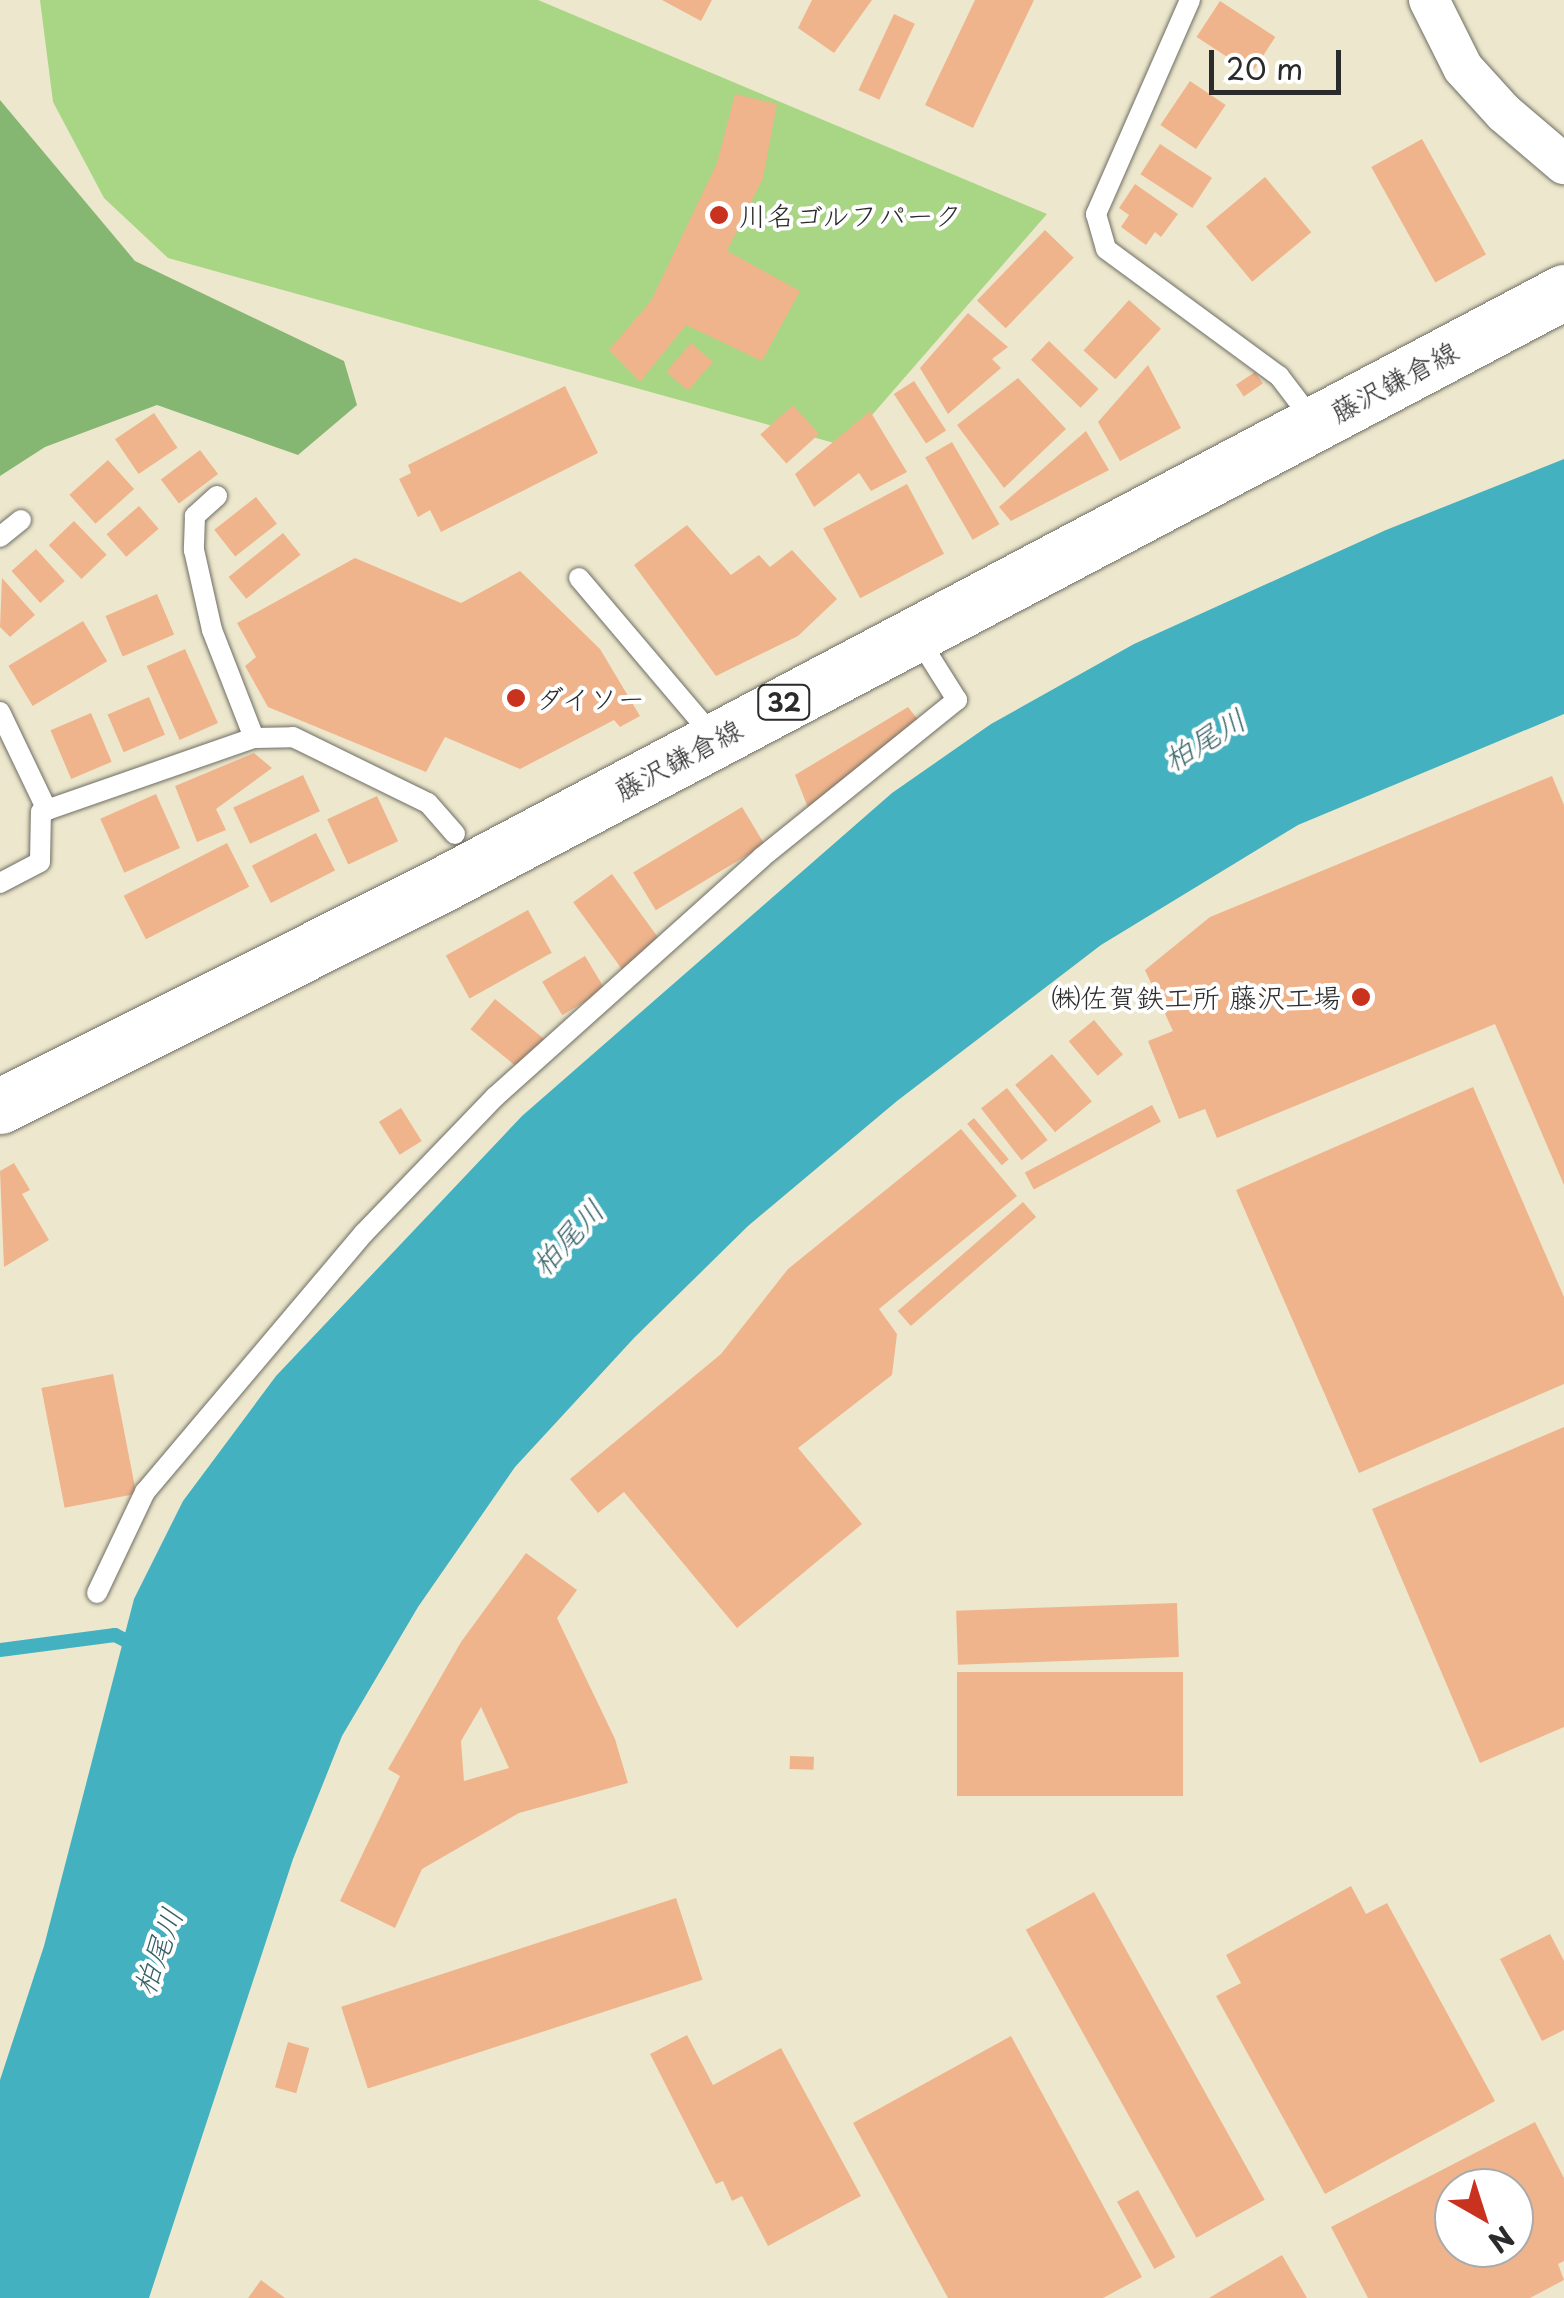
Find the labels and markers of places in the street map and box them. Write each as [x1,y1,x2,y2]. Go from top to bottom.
place label: 川名ゴルフパーク [739,198,963,232]
marker: 川名ゴルフパーク [708,204,730,226]
place label: ダイソー [536,681,648,715]
marker: ダイソー [505,687,527,709]
place label: ㈱佐賀鉄工所 藤沢工場 [1052,980,1341,1014]
marker: ㈱佐賀鉄工所 藤沢工場 [1350,986,1372,1008]

